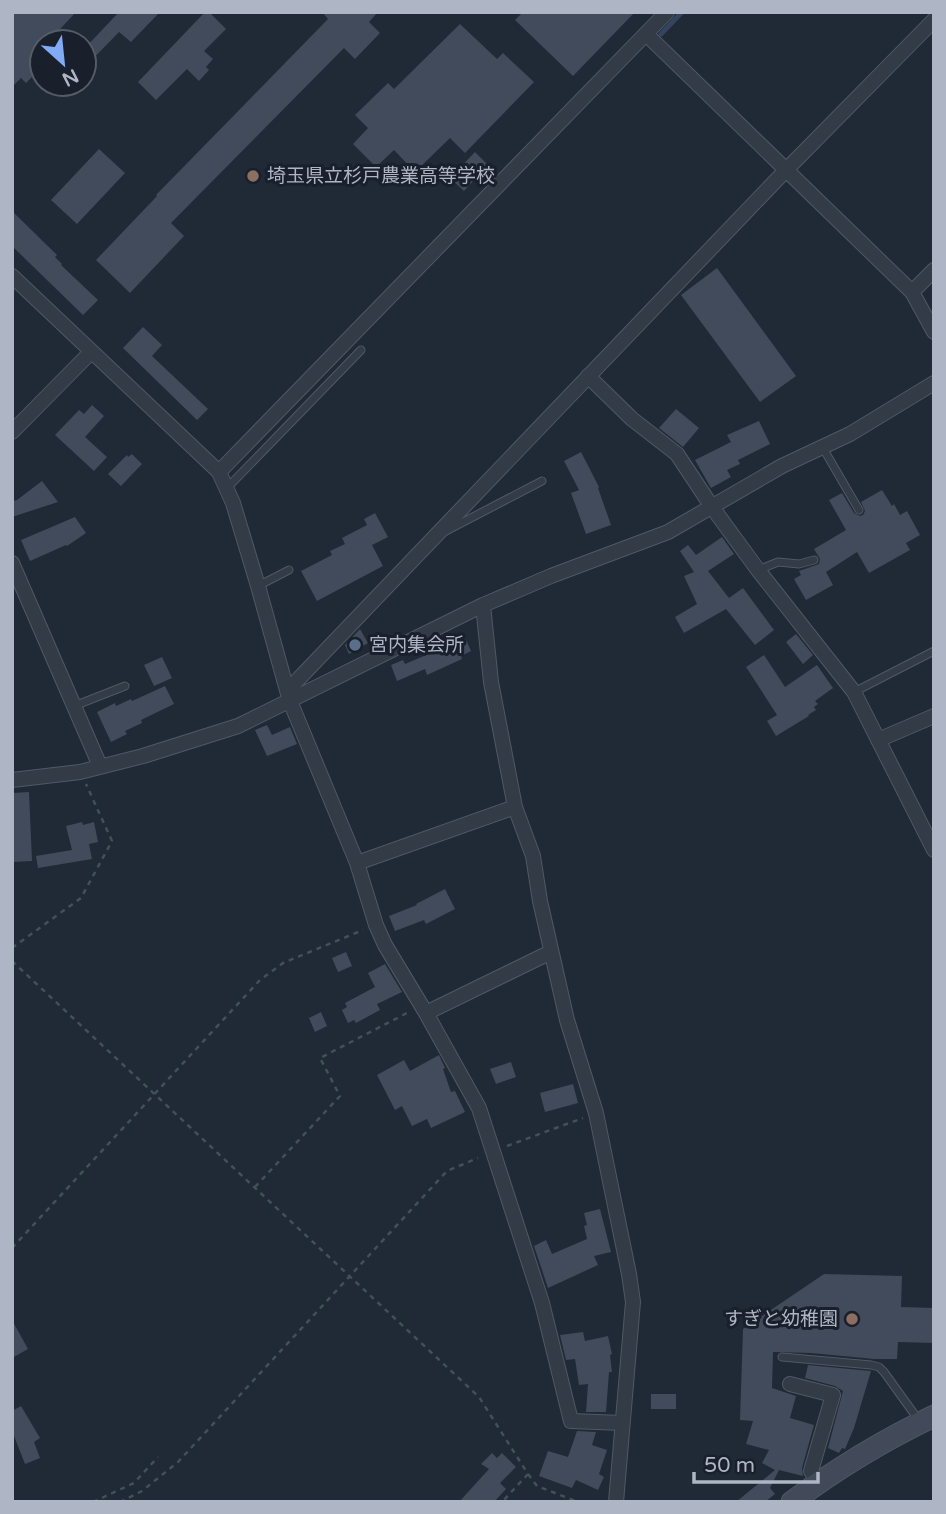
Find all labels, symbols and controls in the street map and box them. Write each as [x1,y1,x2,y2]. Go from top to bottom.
north arrow [28,28,98,98]
text: N [58,64,82,91]
place label: 埼玉県立杉戸農業高等学校 [267,165,495,187]
marker: 埼玉県立杉戸農業高等学校 [245,168,261,184]
place label: 宮内集会所 [369,634,464,656]
marker: 宮内集会所 [347,637,363,653]
place label: すぎと幼稚園 [724,1308,838,1330]
marker: すぎと幼稚園 [844,1311,860,1327]
scale bar [694,1440,818,1484]
text: 50 m [704,1453,755,1478]

